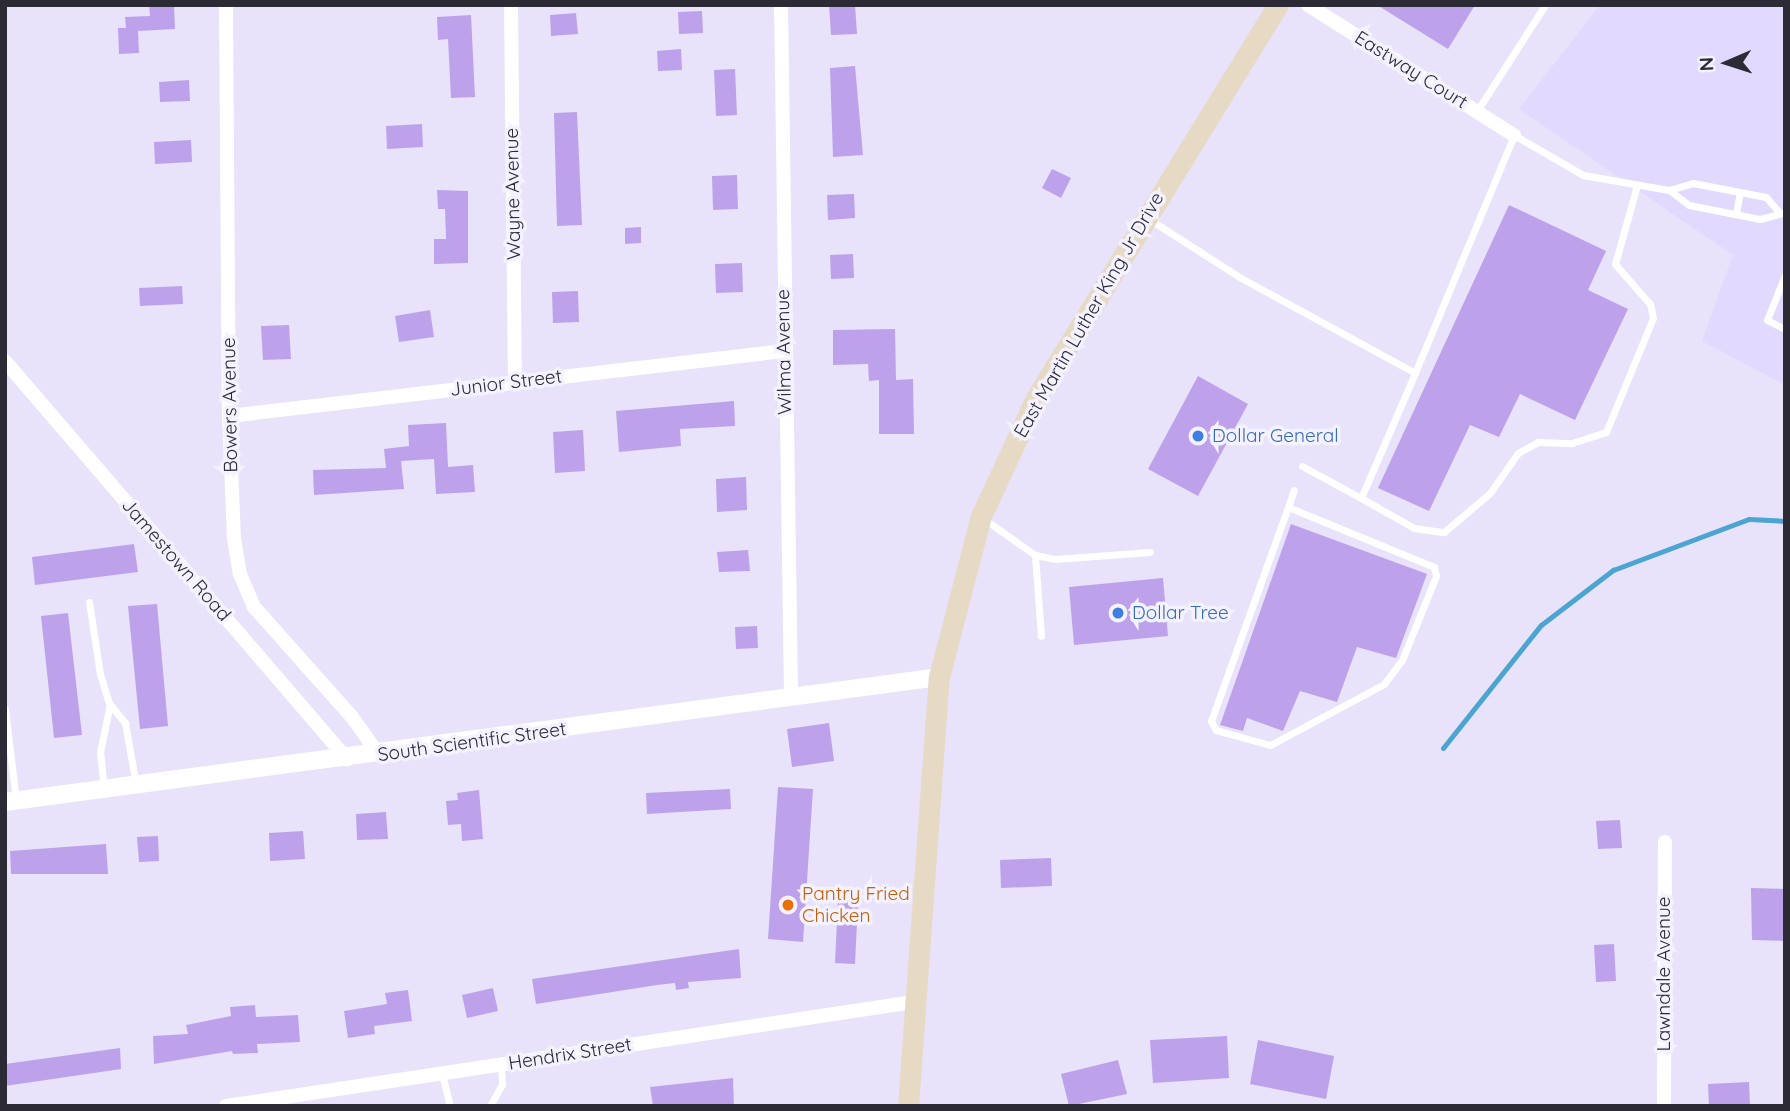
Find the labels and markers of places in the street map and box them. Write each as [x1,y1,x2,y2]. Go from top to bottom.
place label: Dollar General [1212,425,1339,447]
marker: Dollar General [1190,428,1206,444]
place label: Dollar Tree [1132,602,1229,624]
marker: Dollar Tree [1110,605,1126,621]
place label: Pantry Fried Chicken [802,883,910,927]
marker: Pantry Fried Chicken [780,897,796,913]

